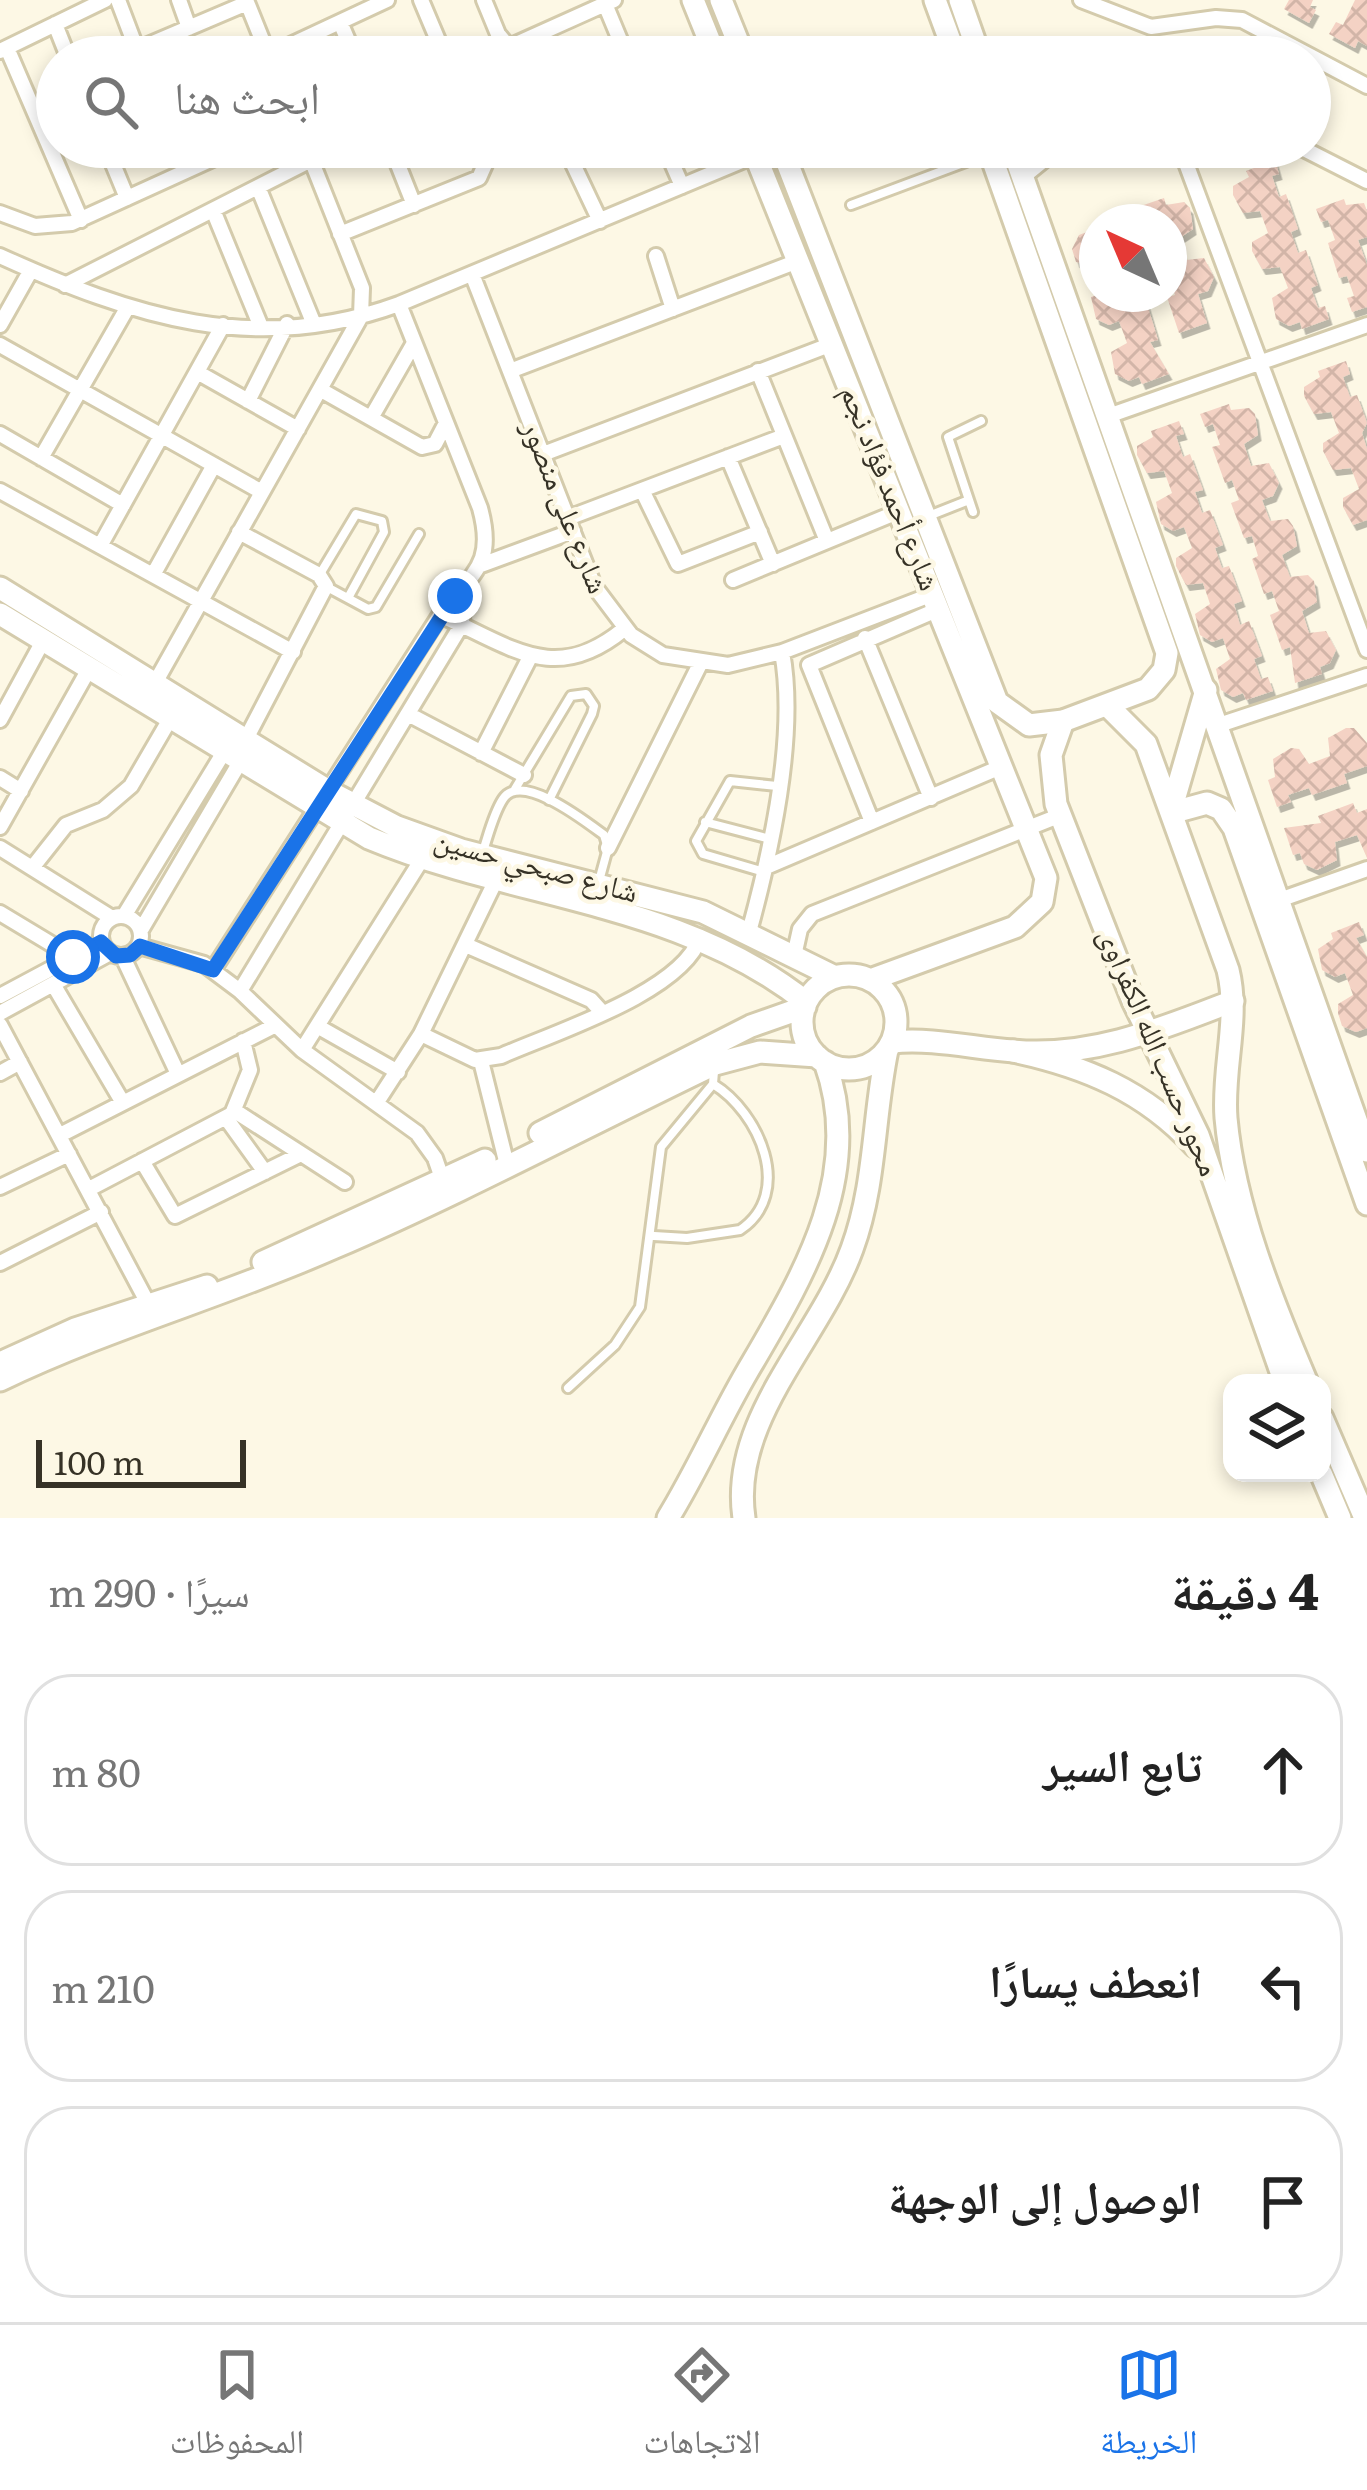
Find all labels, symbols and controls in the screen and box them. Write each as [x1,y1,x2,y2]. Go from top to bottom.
search box [36,36,1331,168]
text: ابحث هنا [174,61,320,128]
icon: search [78,69,144,135]
north arrow [1079,204,1187,312]
street label: شارع أحمد فؤاد نجم [831,378,954,597]
street label: شارع على منصور [513,412,623,599]
route end [428,569,482,623]
street label: شارع صبحي حسين [429,815,644,916]
street label: محور حسب الله الكفراوى [1090,920,1234,1182]
route start [46,930,100,984]
map controls [1223,1374,1331,1482]
button: layers [1223,1374,1331,1482]
scale bar [36,1434,246,1487]
text: 100 m [54,1436,144,1485]
text: 4 دقيقة [1171,1550,1319,1626]
text: سيرًا · 290 m [48,1561,250,1619]
text: تابع السير [1043,1729,1202,1796]
icon: ahead [1250,1737,1316,1803]
text: 80 m [51,1741,141,1799]
text: انعطف يسارًا [989,1945,1202,2012]
icon: left [1250,1953,1316,2019]
text: 210 m [51,1957,155,2015]
text: الوصول إلى الوجهة [888,2161,1202,2228]
icon: arrive [1250,2169,1316,2235]
tab: المحفوظات [170,2342,304,2474]
tab: الاتجاهات [643,2342,761,2474]
tab: الخريطة [1100,2342,1197,2474]

